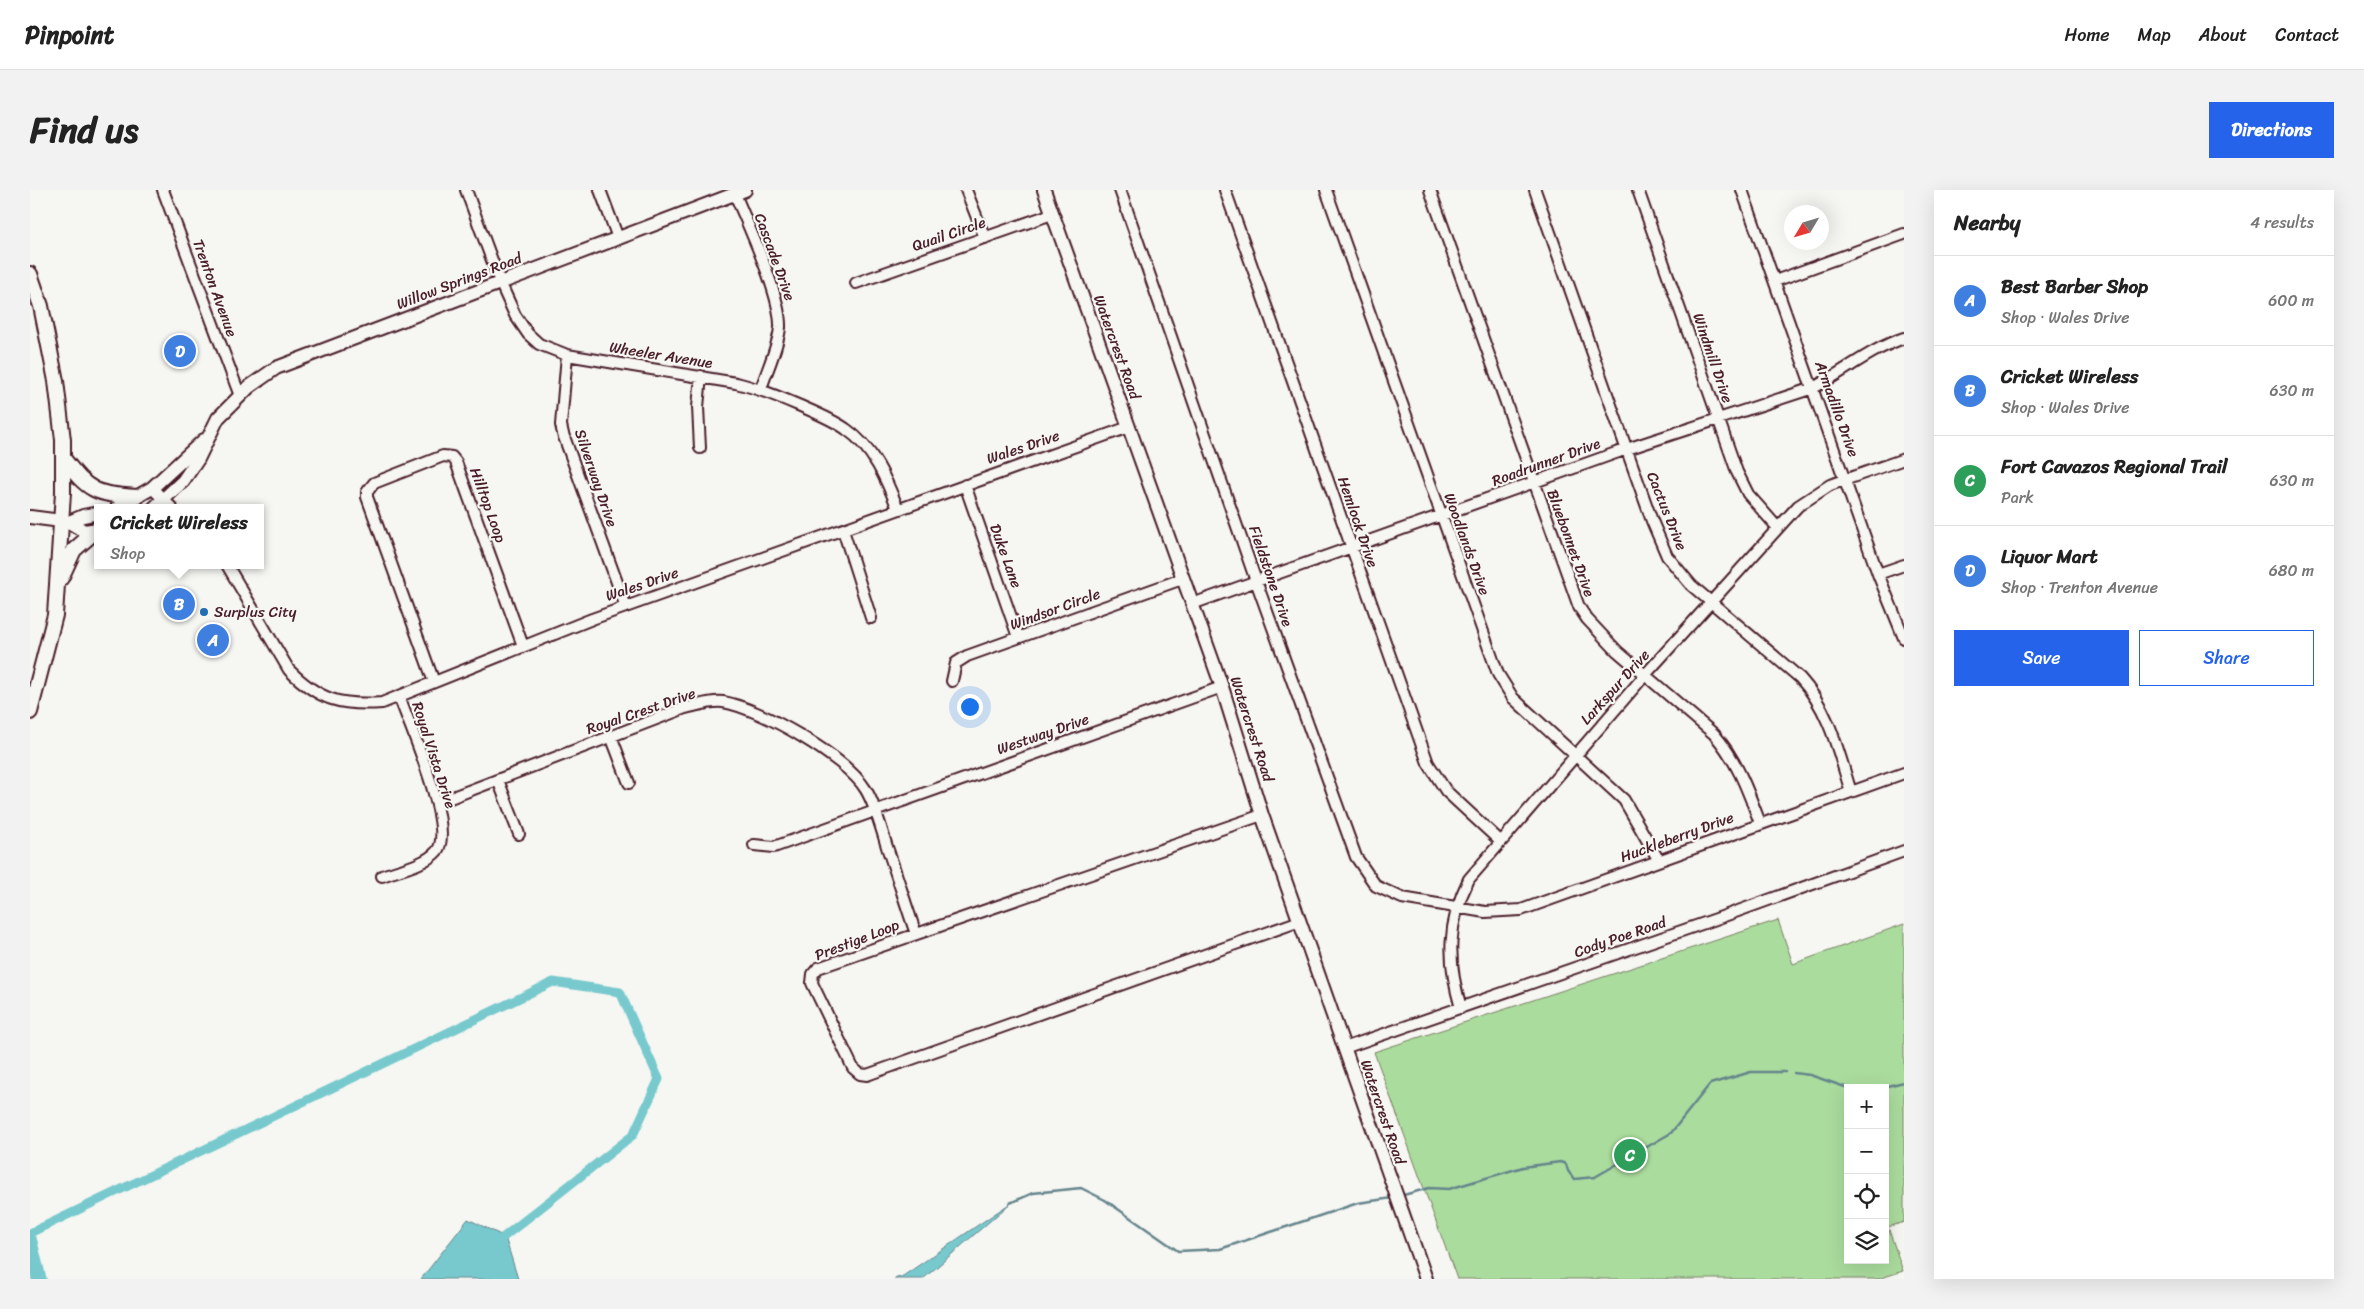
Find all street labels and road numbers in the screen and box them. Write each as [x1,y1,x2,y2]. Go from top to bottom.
street label: Cascade Drive [747,209,803,305]
street label: Quail Circle [908,209,990,259]
street label: Trenton Avenue [185,235,245,341]
street label: Willow Springs Road [393,245,527,317]
street label: Watercrest Road [1086,291,1148,404]
street label: Windmill Drive [1685,309,1741,407]
street label: Wheeler Avenue [607,334,715,376]
street label: Armadillo Drive [1807,356,1867,461]
street label: Wales Drive [983,422,1063,472]
street label: Silverway Drive [567,425,625,531]
street label: Roadrunner Drive [1488,430,1604,494]
street label: Hilltop Loop [462,464,514,546]
street label: Cactus Drive [1639,468,1695,555]
street label: Hemlock Drive [1330,473,1386,571]
street label: Bluebonnet Drive [1539,486,1603,600]
street label: Woodlands Drive [1436,489,1498,599]
street label: Duke Lane [982,520,1030,592]
street label: Fieldstone Drive [1242,522,1300,630]
street label: Wales Drive [602,559,682,609]
street label: Windsor Circle [1006,581,1104,637]
street label: Larkspur Drive [1574,643,1657,731]
street label: Watercrest Road [1223,673,1282,786]
street label: Royal Crest Drive [583,680,700,742]
street label: Royal Vista Drive [405,698,463,812]
street label: Westway Drive [993,706,1093,762]
street label: Huckleberry Drive [1616,804,1738,870]
street label: Cody Poe Road [1570,909,1671,965]
street label: Prestige Loop [811,912,903,968]
street label: Watercrest Road [1353,1056,1413,1169]

